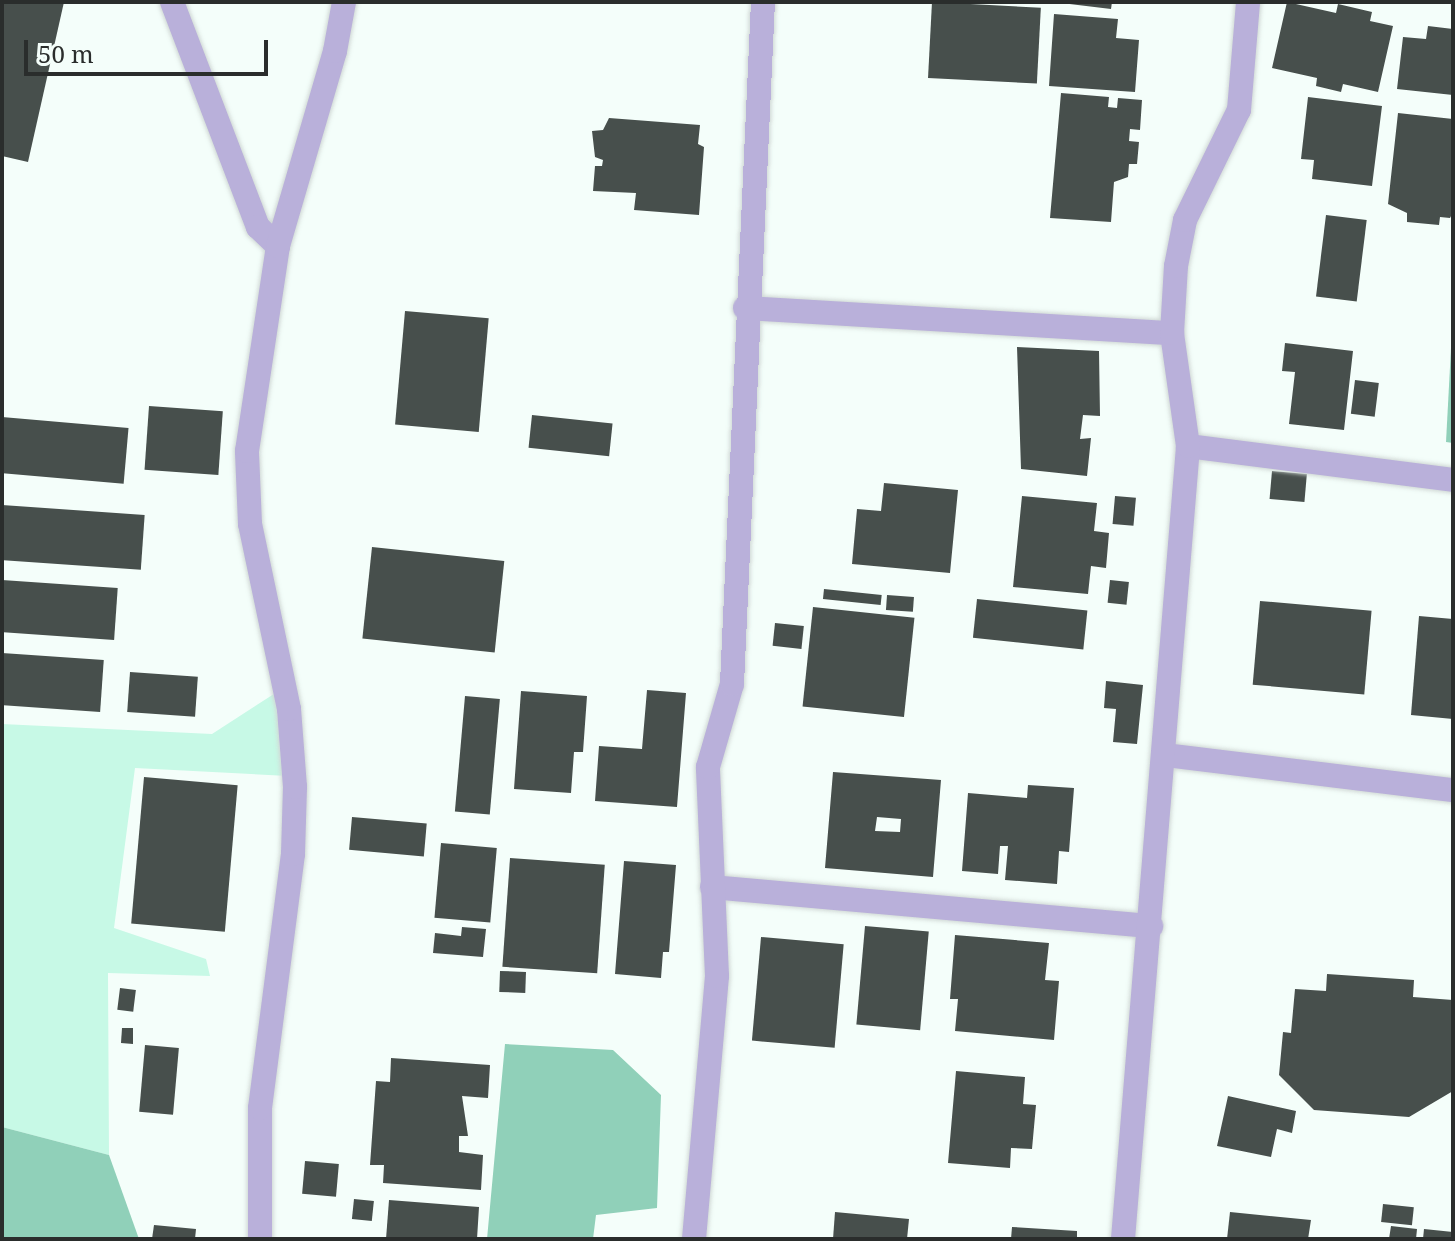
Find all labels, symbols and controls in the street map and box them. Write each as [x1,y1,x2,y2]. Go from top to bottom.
scale bar [28,24,272,74]
text: 50 m [38,37,94,70]

